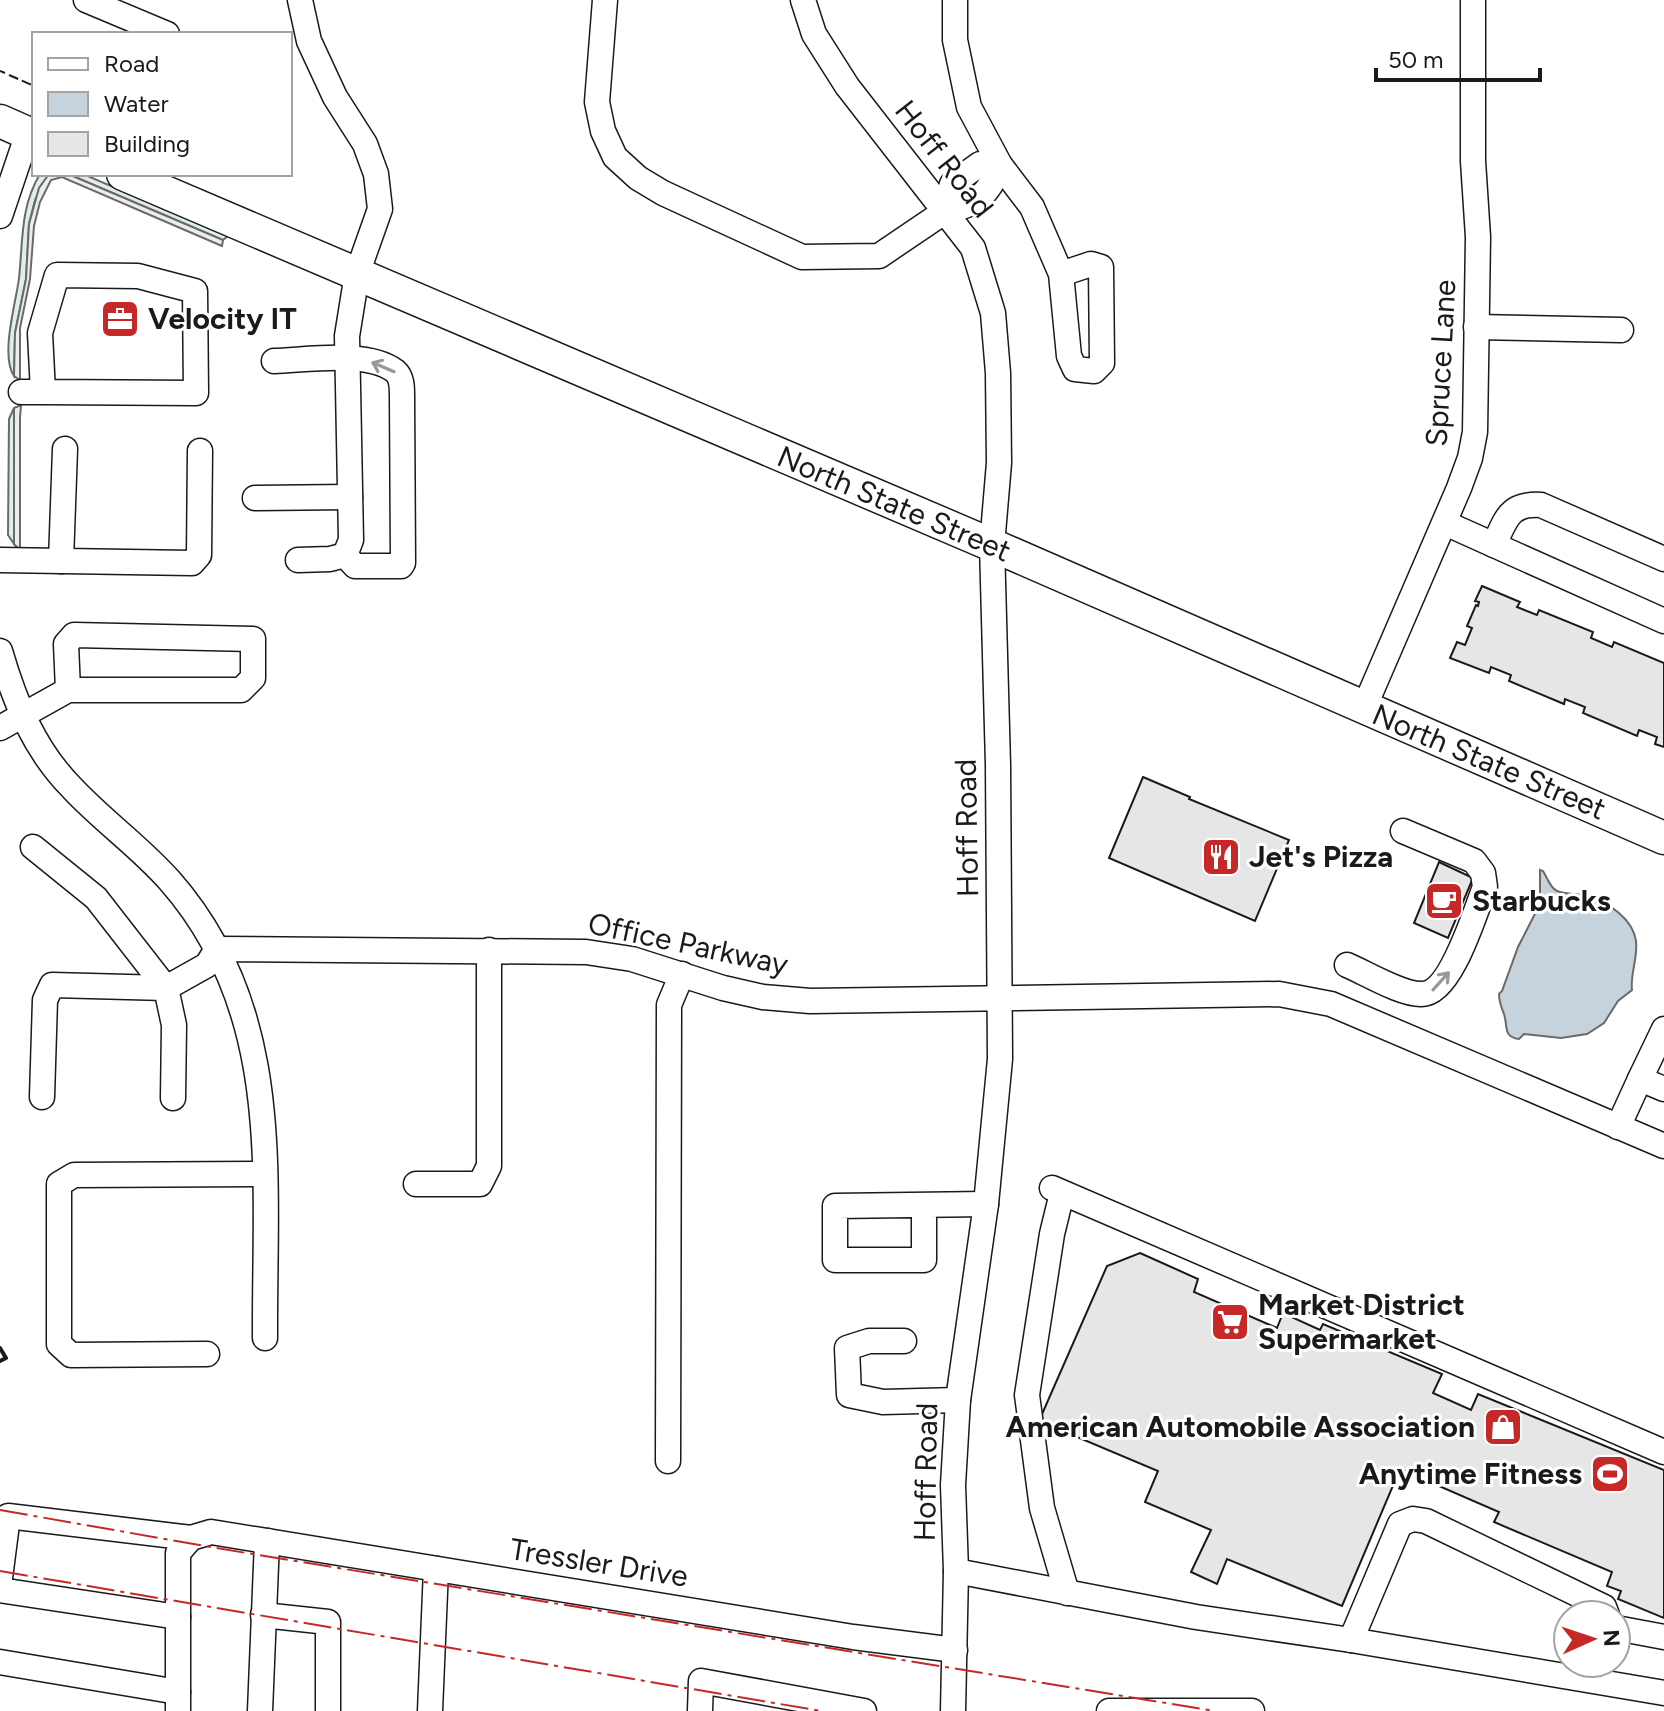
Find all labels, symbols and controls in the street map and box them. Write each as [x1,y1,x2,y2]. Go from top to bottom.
legend [32,32,292,176]
scale bar [1376,32,1540,82]
text: 50 m [1388,45,1444,74]
text: Road [104,49,159,78]
text: Water [104,89,169,118]
street label: Hoff Road [887,93,1002,225]
text: Building [104,129,190,158]
street label: Spruce Lane [1418,279,1463,447]
office icon: Velocity IT [99,298,141,340]
place label: Velocity IT [148,300,297,337]
one-way arrow [372,359,396,374]
street label: North State Street [772,438,1017,569]
street label: North State Street [1367,696,1612,827]
street label: Hoff Road [947,758,986,898]
restaurant icon: Jet's Pizza [1200,836,1242,878]
place label: Jet's Pizza [1249,838,1393,875]
cafe icon: Starbucks [1423,880,1465,922]
place label: Starbucks [1472,882,1611,919]
street label: Office Parkway [585,904,792,983]
one-way arrow [1432,971,1451,991]
place label: Market District Supermarket [1258,1286,1465,1357]
supermarket icon: Market District Supermarket [1209,1301,1251,1343]
street label: Hoff Road [906,1402,945,1542]
shop icon: American Automobile Association [1482,1406,1524,1448]
place label: American Automobile Association [1005,1408,1475,1445]
sports icon: Anytime Fitness [1589,1453,1631,1495]
place label: Anytime Fitness [1359,1455,1582,1492]
street label: Tressler Drive [508,1530,691,1595]
north arrow [1552,1599,1632,1679]
text: N [1598,1629,1625,1647]

